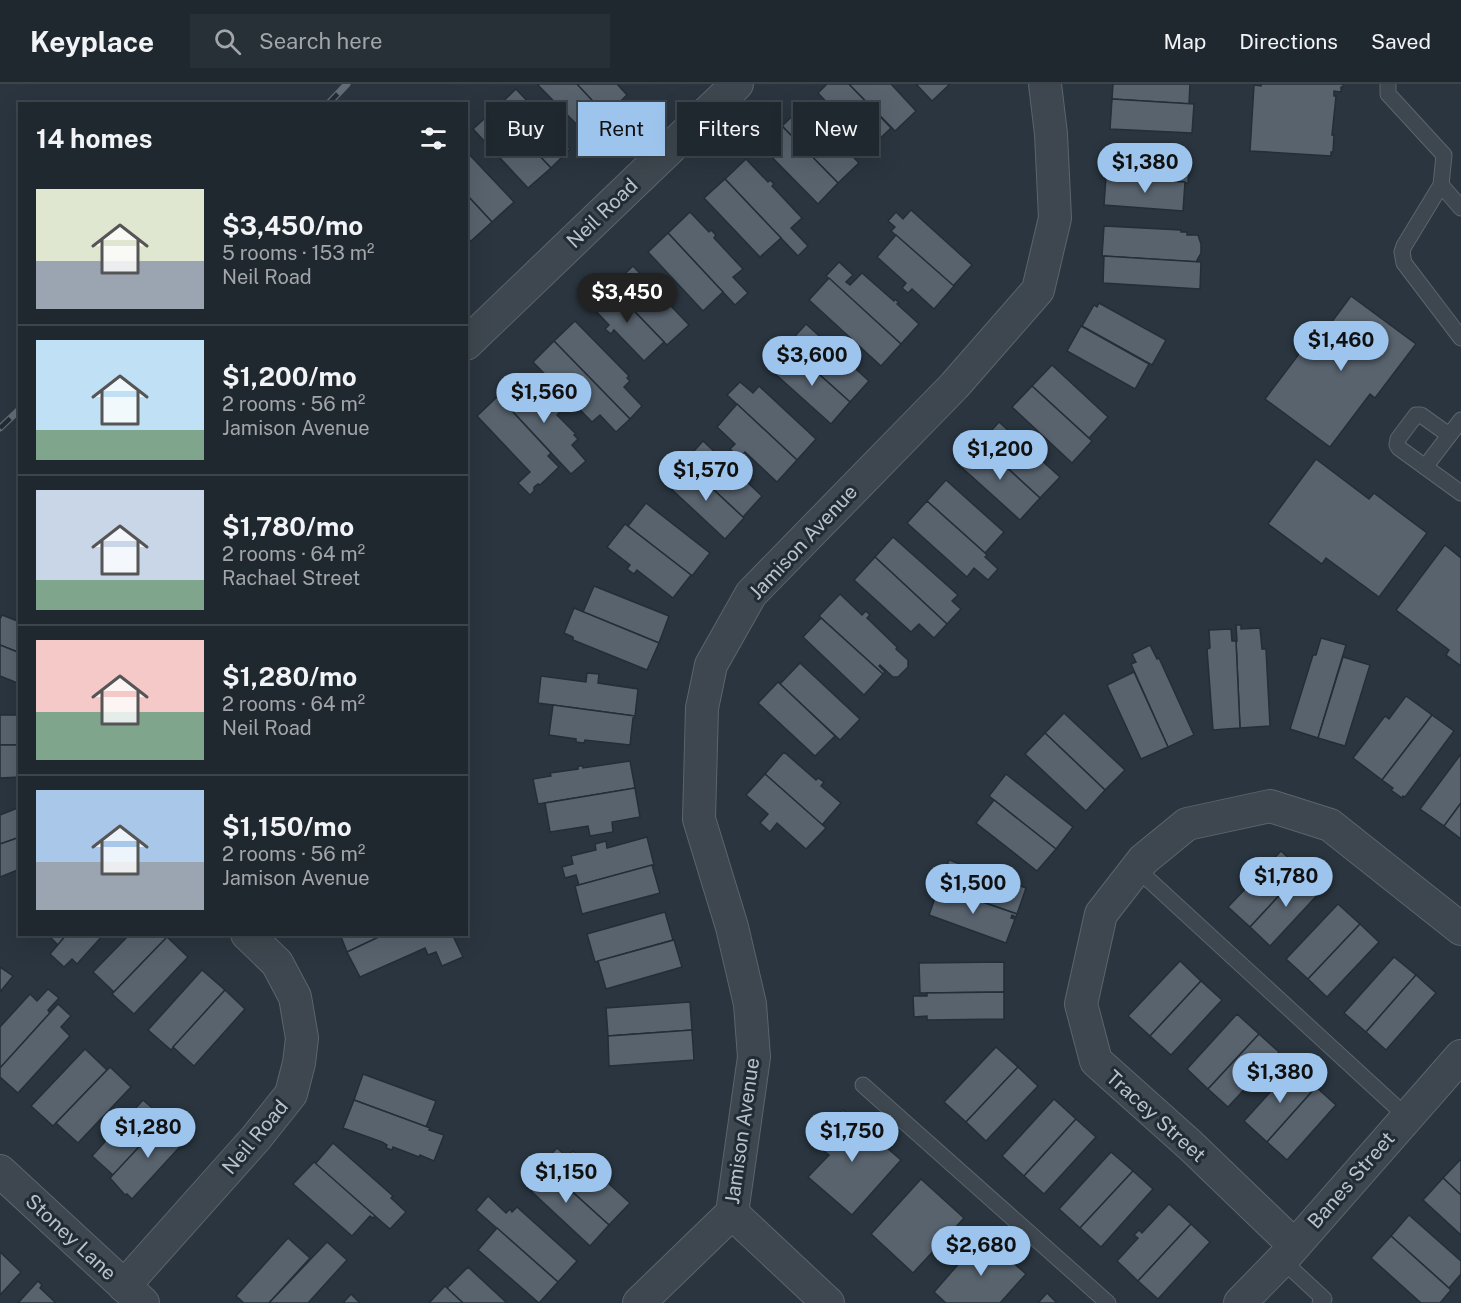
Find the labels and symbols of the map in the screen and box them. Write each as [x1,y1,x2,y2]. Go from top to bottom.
pin: $1,380 [1096,143,1194,194]
street label: Neil Road [561,173,643,253]
pin: $3,450 [578,273,676,324]
pin: $1,460 [1292,321,1390,372]
pin: $3,600 [763,336,861,387]
pin: $1,560 [495,373,593,424]
pin: $1,200 [951,430,1049,481]
pin: $1,570 [657,451,755,502]
street label: Jamison Avenue [744,480,862,604]
pin: $1,780 [1237,857,1335,908]
pin: $1,500 [924,864,1022,915]
pin: $1,380 [1231,1053,1329,1104]
street label: Jamison Avenue [720,1056,764,1206]
street label: Tracey Street [1101,1065,1211,1167]
street label: Neil Road [217,1095,293,1179]
pin: $1,280 [99,1108,197,1159]
pin: $1,750 [803,1112,901,1163]
street label: Banes Street [1302,1127,1400,1233]
pin: $1,150 [517,1153,615,1204]
street label: Stoney Lane [21,1189,121,1285]
pin: $2,680 [932,1226,1030,1277]

